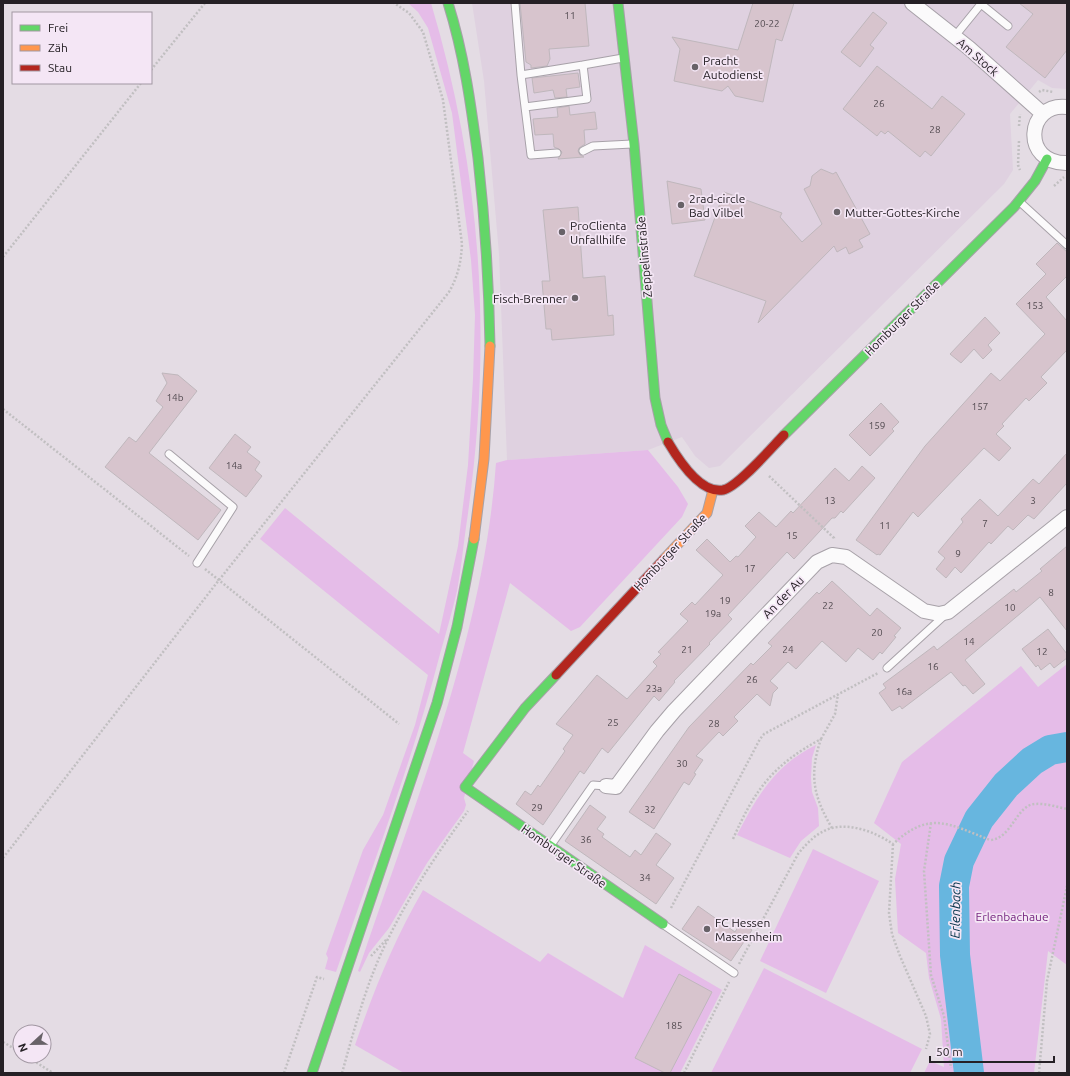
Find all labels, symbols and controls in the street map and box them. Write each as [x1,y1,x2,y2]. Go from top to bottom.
house number: 11 [564,10,576,21]
legend [12,12,152,84]
house number: 20-22 [754,18,780,29]
text: Frei [48,21,68,34]
street label: Am Stock [955,36,1001,78]
text: Zäh [48,41,68,54]
place label: Pracht Autodienst [703,54,763,81]
text: Stau [48,61,72,74]
marker: Pracht Autodienst [690,62,700,72]
house number: 26 [873,98,885,109]
house number: 28 [929,124,941,135]
place label: 2rad-circle Bad Vilbel [689,192,745,219]
marker: 2rad-circle Bad Vilbel [676,200,686,210]
place label: Mutter-Gottes-Kirche [845,206,960,219]
marker: Mutter-Gottes-Kirche [832,207,842,217]
street label: Zeppelinstraße [634,216,654,298]
place label: ProClienta Unfallhilfe [570,219,627,246]
marker: ProClienta Unfallhilfe [557,227,567,237]
street label: Homburger Straße [862,278,942,358]
place label: Fisch-Brenner [493,292,567,305]
marker: Fisch-Brenner [570,293,580,303]
house number: 153 [1027,300,1043,311]
house number: 14b [166,392,184,403]
house number: 157 [972,401,988,412]
house number: 159 [869,420,885,431]
house number: 14a [226,460,242,471]
house number: 13 [824,495,836,506]
house number: 3 [1030,495,1036,506]
street label: Homburger Straße [631,511,709,593]
house number: 7 [982,518,988,529]
house number: 11 [879,520,891,531]
house number: 15 [786,530,798,541]
house number: 9 [955,548,961,559]
house number: 17 [744,563,756,574]
street label: An der Au [760,573,806,621]
house number: 8 [1048,587,1054,598]
house number: 19 [719,595,731,606]
house number: 22 [822,600,834,611]
house number: 10 [1004,602,1016,613]
house number: 19a [705,608,721,619]
house number: 20 [871,627,883,638]
house number: 14 [963,636,975,647]
house number: 21 [681,644,693,655]
house number: 24 [782,644,794,655]
house number: 12 [1036,646,1048,657]
house number: 16 [927,661,939,672]
house number: 26 [746,674,758,685]
house number: 23a [646,683,662,694]
house number: 16a [896,686,912,697]
house number: 25 [607,717,619,728]
house number: 28 [708,718,720,729]
house number: 30 [676,758,688,769]
house number: 29 [531,802,543,813]
house number: 32 [644,804,656,815]
street label: Homburger Straße [519,822,609,890]
house number: 36 [580,834,592,845]
house number: 34 [639,872,651,883]
water label: Erlenbach [948,882,962,938]
park label: Erlenbachaue [975,910,1049,923]
place label: FC Hessen Massenheim [715,916,782,943]
marker: FC Hessen Massenheim [702,924,712,934]
house number: 185 [666,1020,682,1031]
north arrow [12,1024,52,1064]
scale bar [930,1038,1054,1064]
text: N [16,1042,30,1054]
text: 50 m [936,1045,963,1058]

